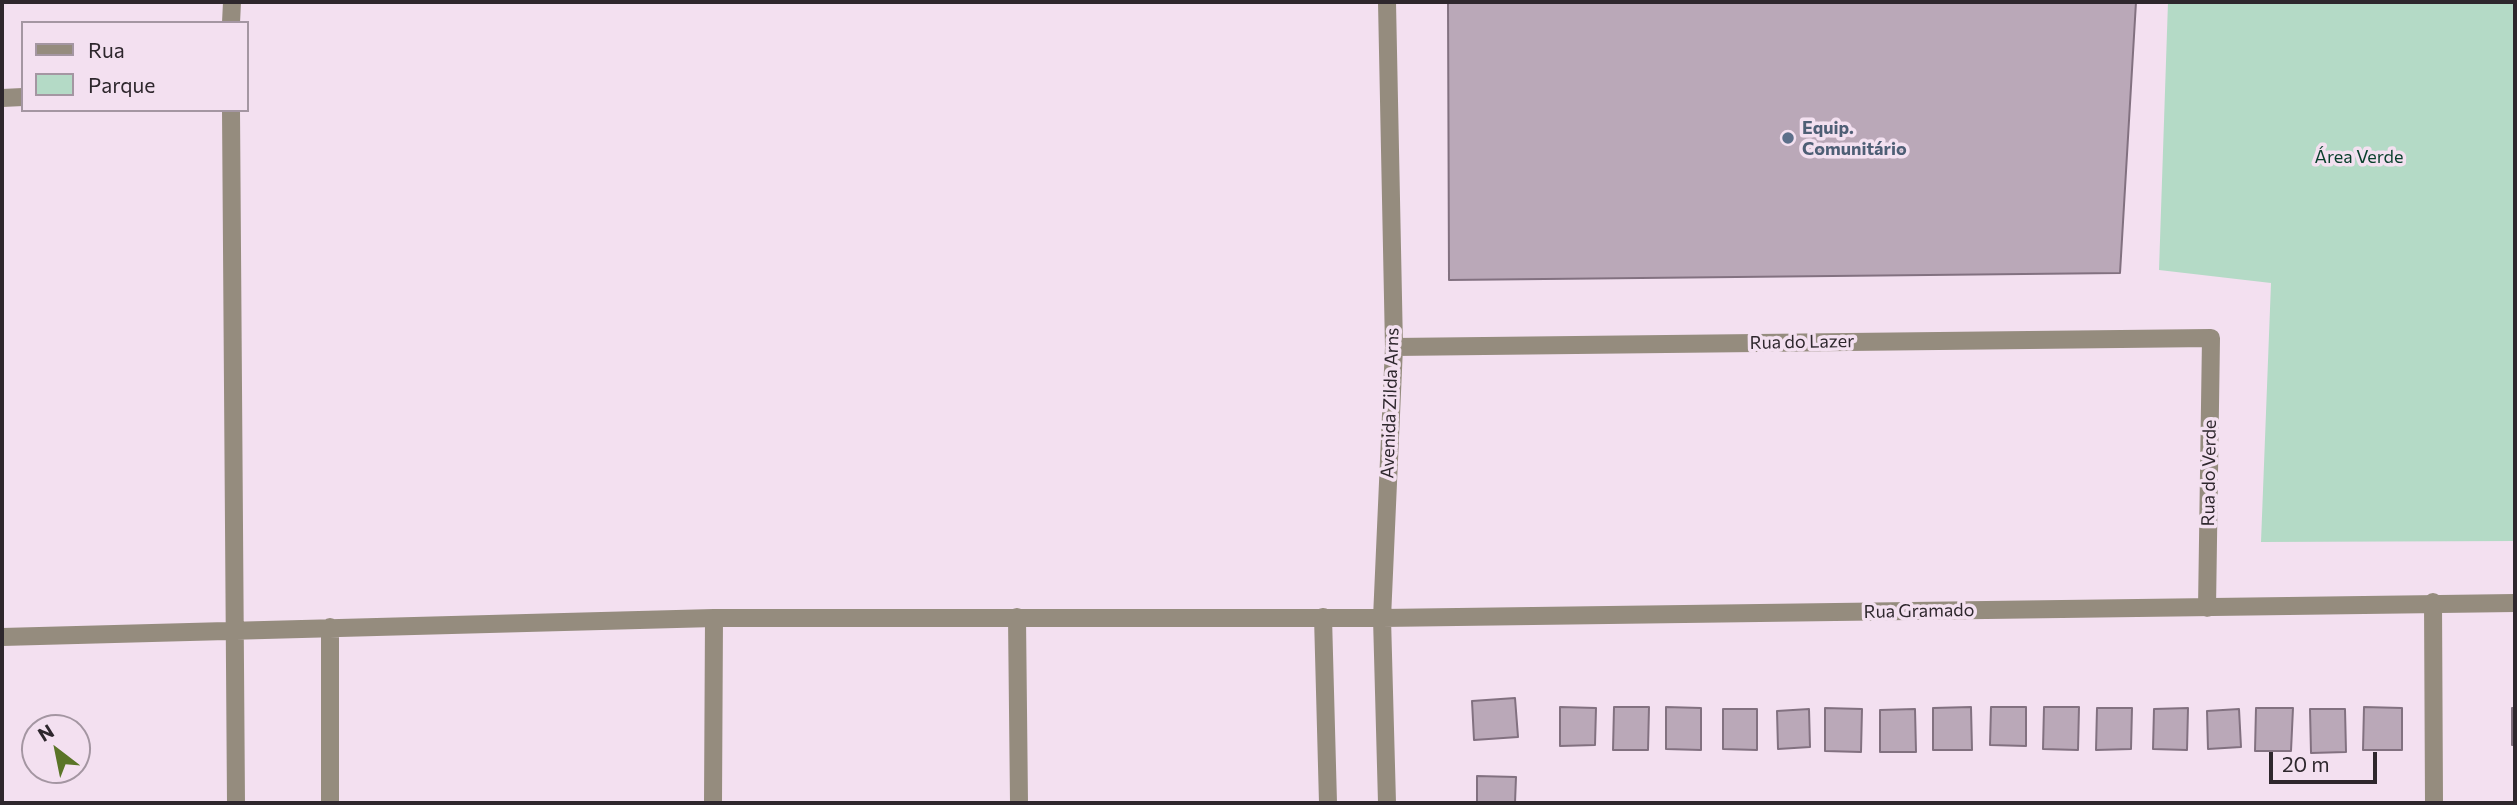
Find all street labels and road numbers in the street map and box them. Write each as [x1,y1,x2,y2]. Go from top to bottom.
street label: Avenida Zilda Arns [1377,327,1403,479]
street label: Rua do Lazer [1749,330,1855,354]
street label: Rua do Verde [2197,419,2221,527]
street label: Rua Gramado [1863,599,1975,623]

